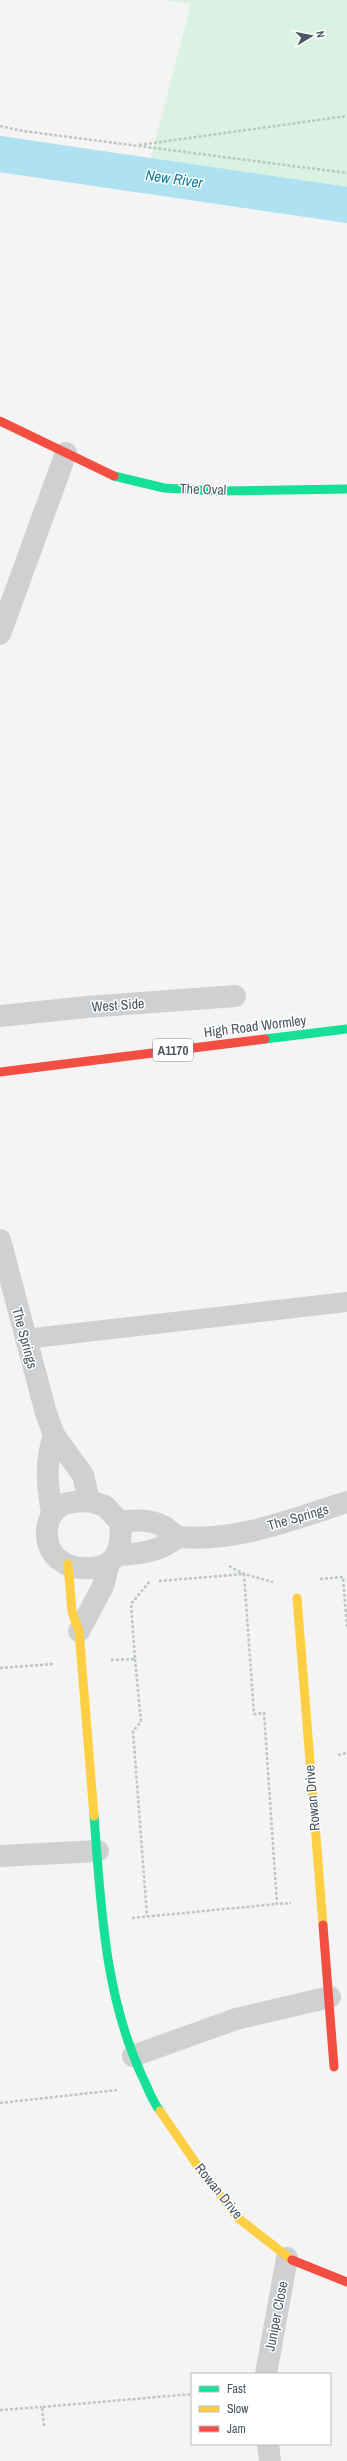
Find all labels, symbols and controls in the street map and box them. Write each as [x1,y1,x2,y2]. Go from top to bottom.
north arrow [291,16,331,56]
text: N [313,30,328,39]
water label: New River [144,164,205,193]
street label: The Oval [179,479,227,499]
street label: West Side [91,994,145,1016]
street label: High Road Wormley [203,1011,308,1041]
road number: A1170 [153,1039,193,1061]
street label: The Springs [8,1305,42,1371]
street label: The Springs [265,1500,331,1534]
street label: Rowan Drive [300,1764,324,1832]
street label: Rowan Drive [191,2160,247,2222]
street label: Juniper Close [260,2280,292,2352]
legend [191,2373,331,2445]
text: Fast [227,2381,246,2397]
text: Slow [227,2401,249,2417]
text: Jam [227,2421,246,2437]

